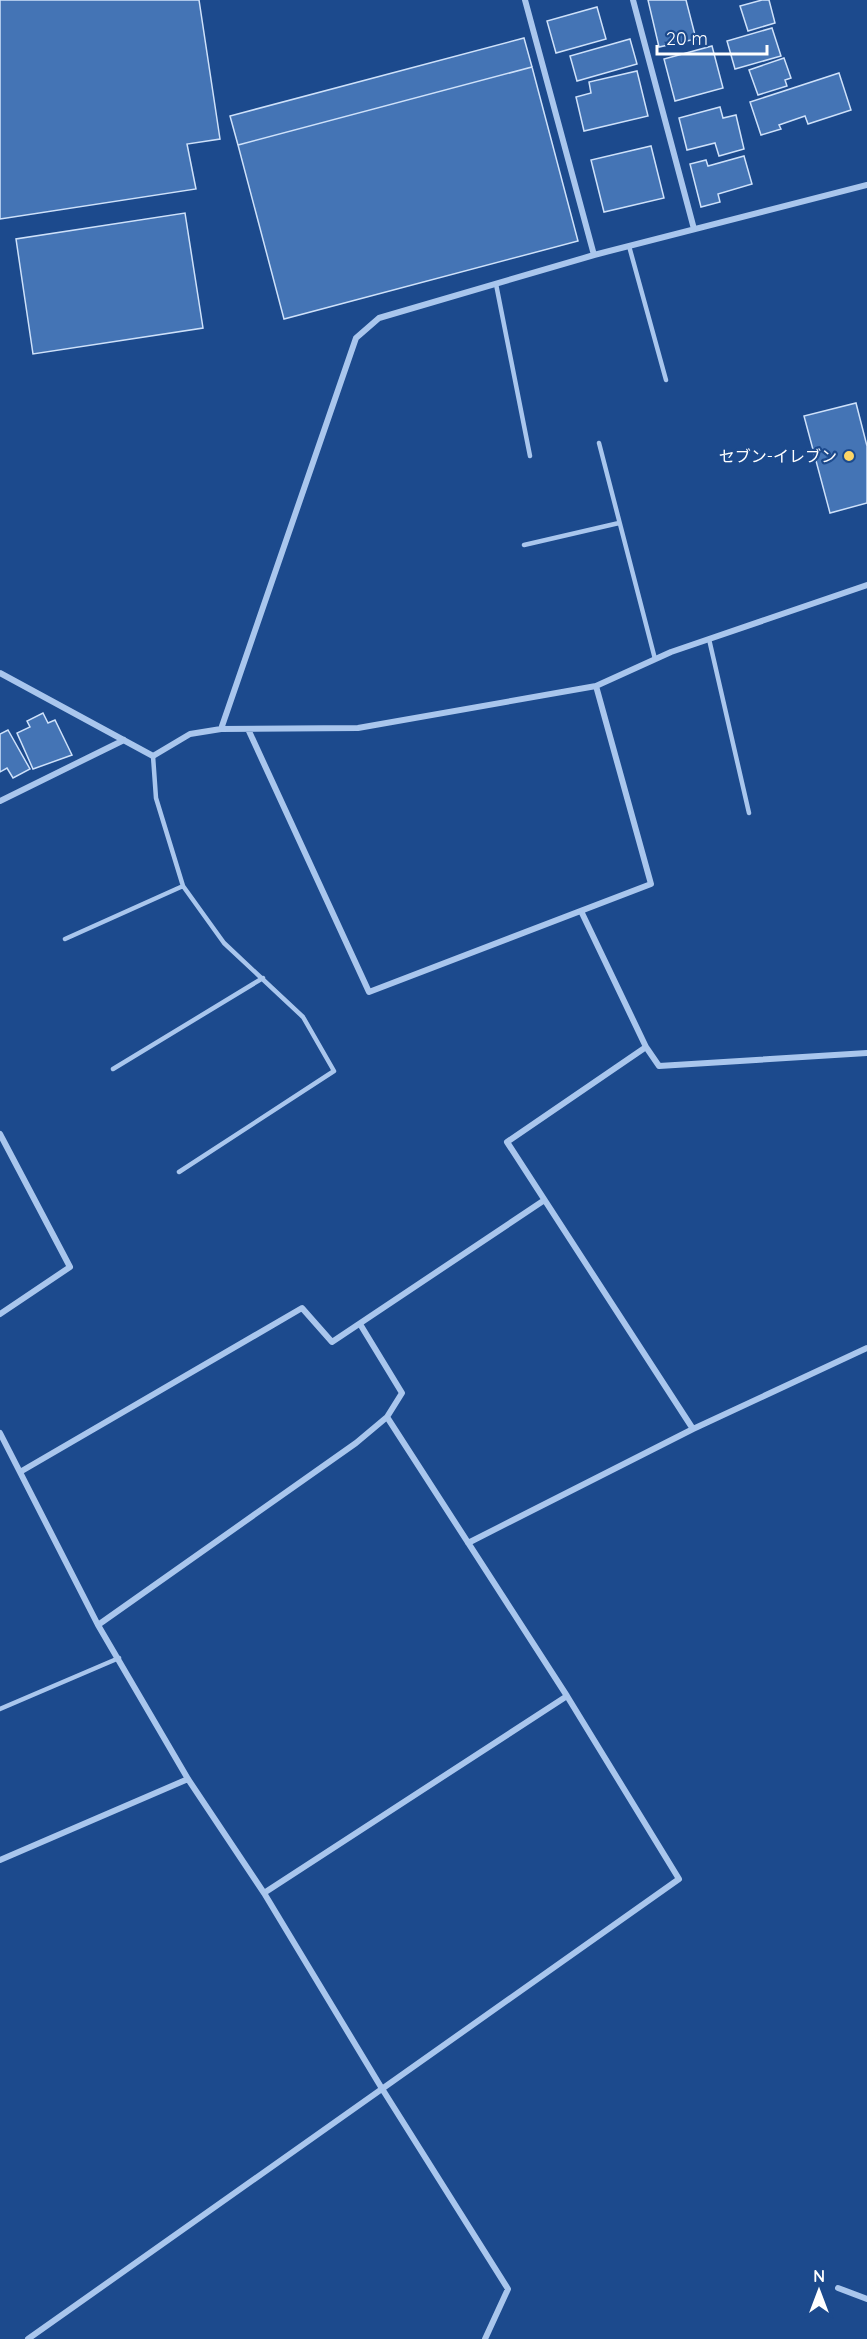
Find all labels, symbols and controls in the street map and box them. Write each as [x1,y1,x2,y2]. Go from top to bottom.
scale bar [657,18,766,56]
text: 20 m [666,27,708,50]
place label: セブン-イレブン [719,446,837,466]
marker: セブン-イレブン [842,449,856,463]
north arrow [789,2261,849,2321]
text: N [813,2266,825,2286]

